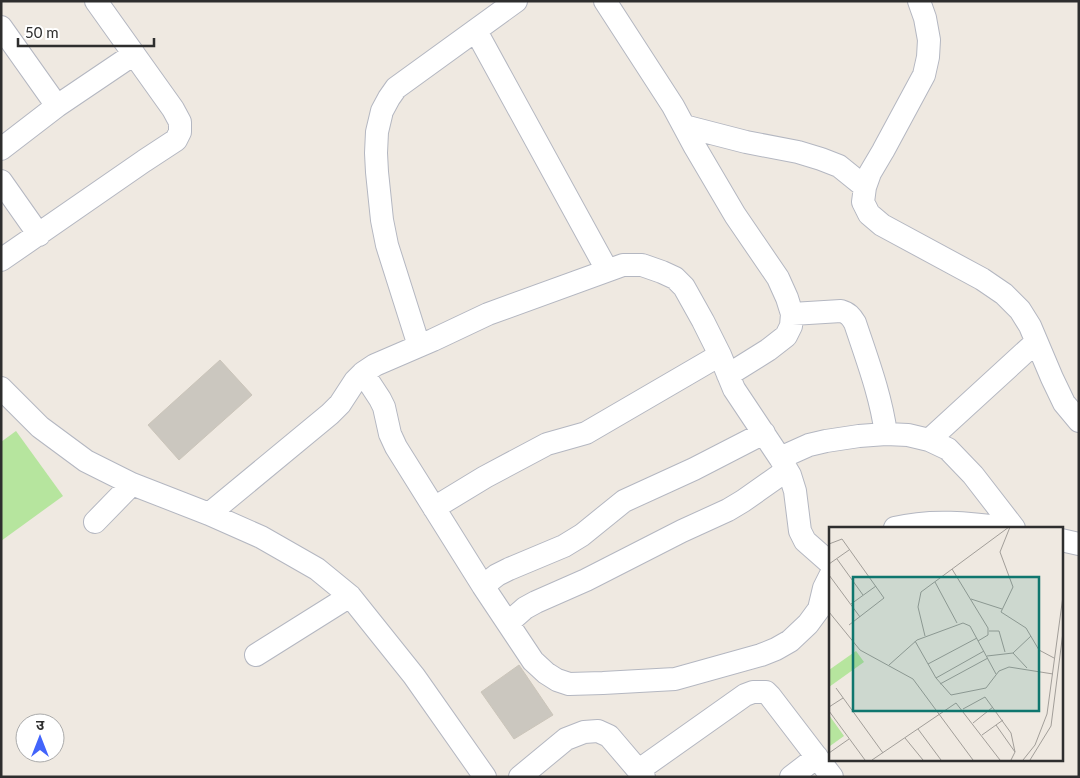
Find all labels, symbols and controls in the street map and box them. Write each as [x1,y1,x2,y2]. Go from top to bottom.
scale bar [18,15,154,47]
text: 50 m [25,23,59,41]
inset map [829,527,1062,760]
north arrow [15,713,65,763]
text: उ [36,716,45,733]

